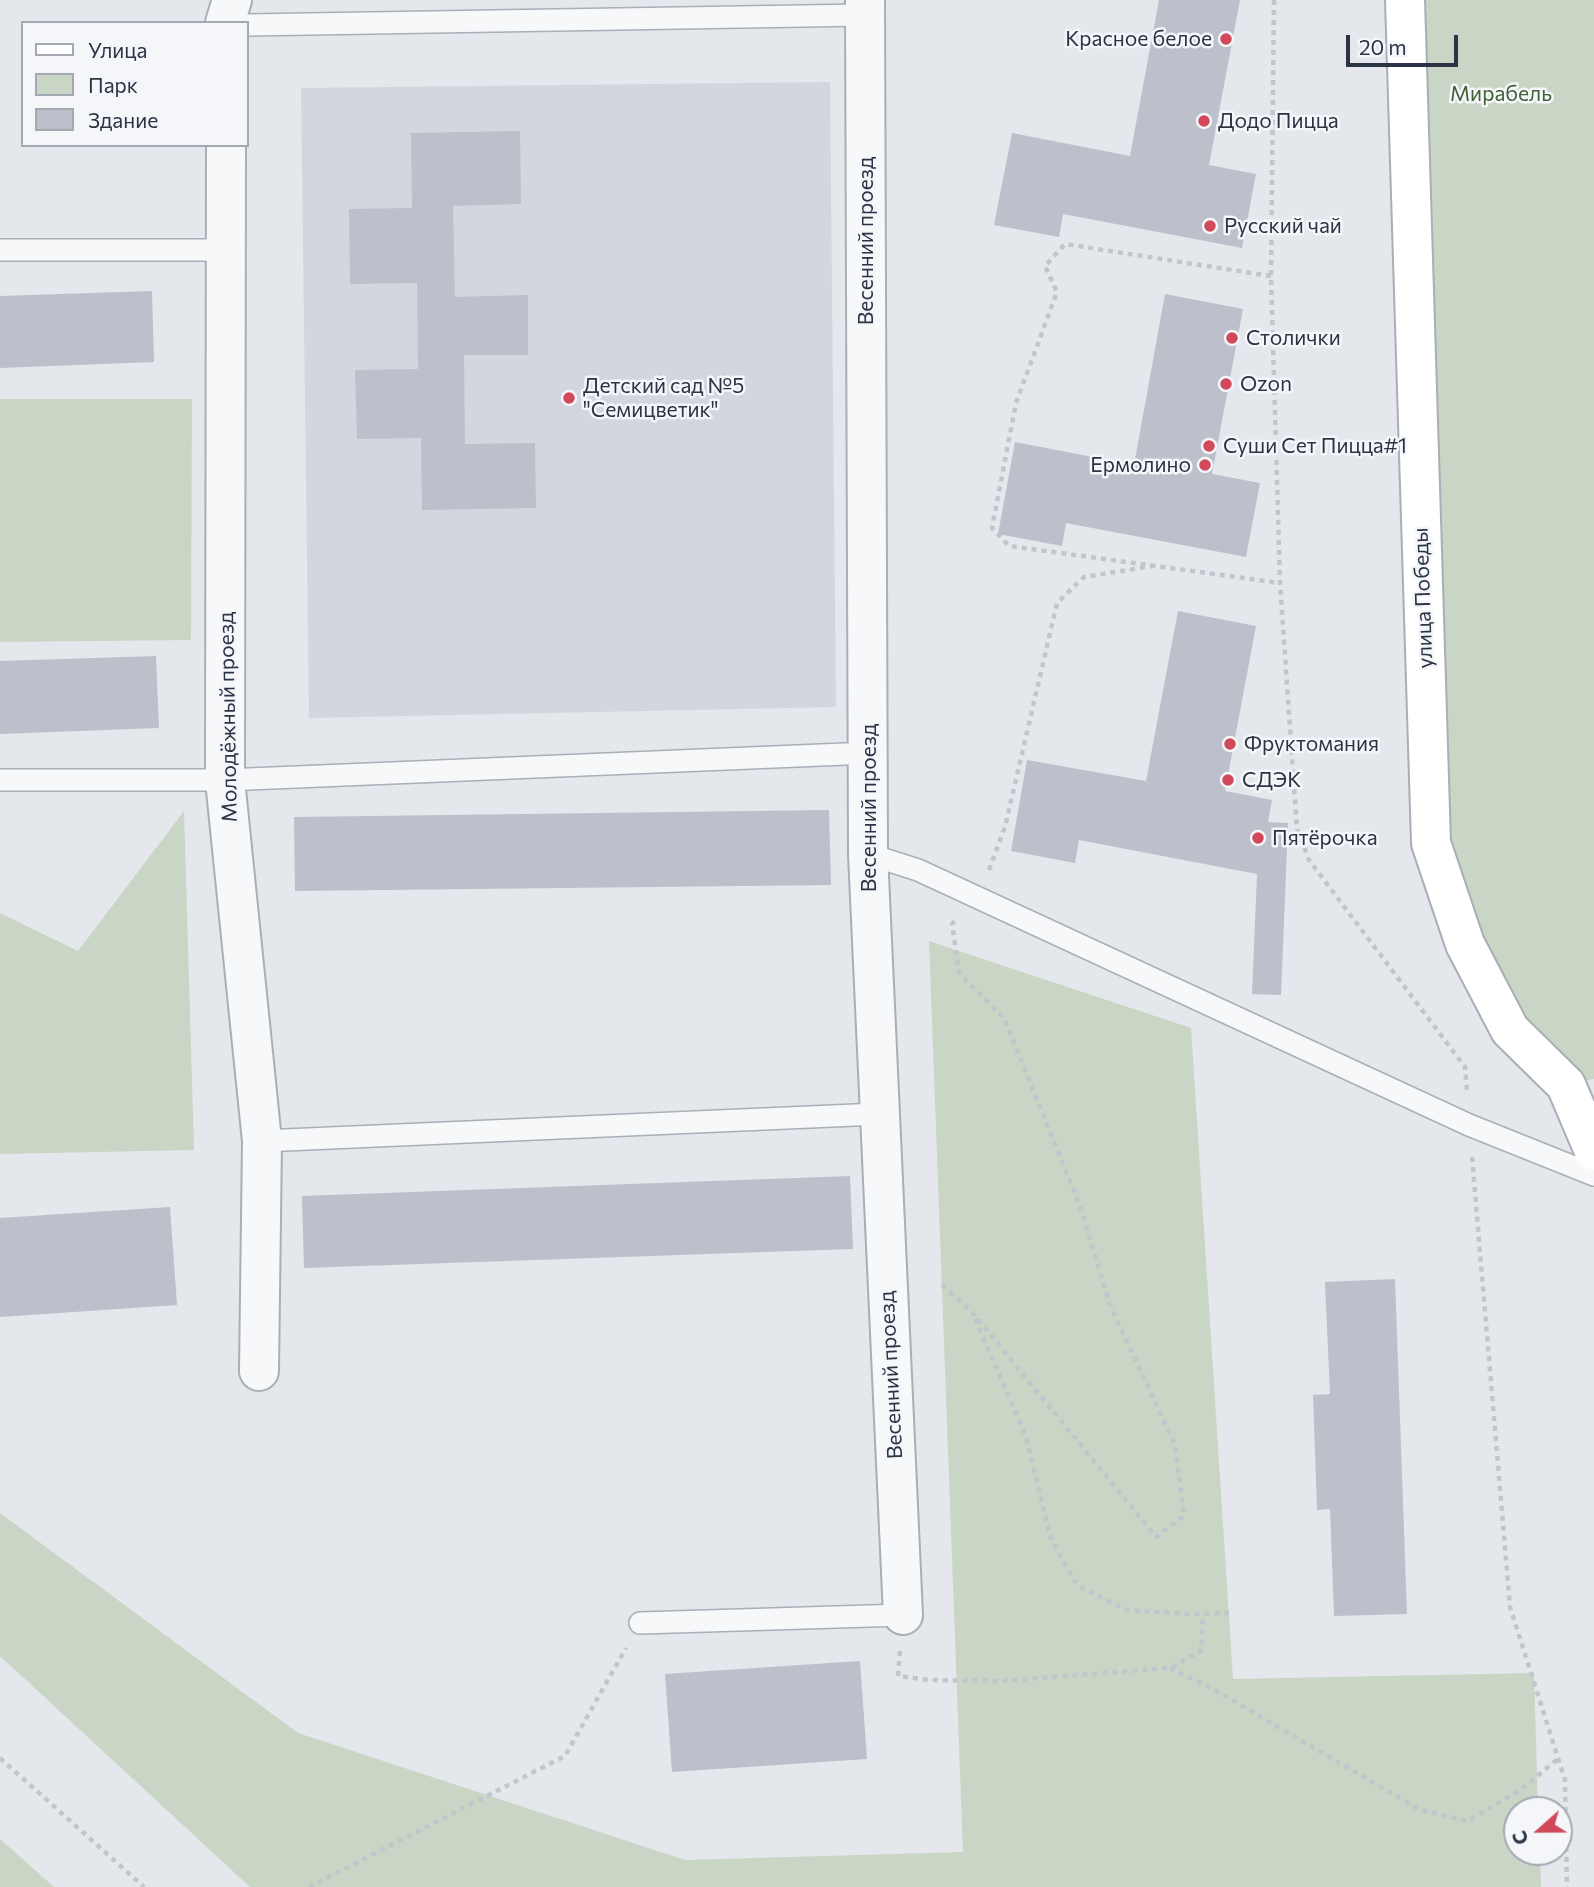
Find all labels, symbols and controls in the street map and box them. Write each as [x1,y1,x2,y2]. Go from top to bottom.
legend [21,21,248,147]
scale bar [1349,21,1461,65]
place label: Красное белое [1065,26,1212,52]
marker: Красное белое [1218,31,1234,47]
text: 20 m [1359,34,1407,59]
text: Улица [88,37,147,62]
text: Парк [88,72,138,97]
park label: Мирабель [1450,81,1552,107]
text: Здание [88,107,158,132]
place label: Додо Пицца [1218,108,1339,134]
marker: Додо Пицца [1196,113,1212,129]
street label: Весенний проезд [853,157,879,325]
place label: Русский чай [1224,213,1342,239]
marker: Русский чай [1202,218,1218,234]
place label: Столички [1246,325,1341,351]
marker: Столички [1224,330,1240,346]
place label: Ozon [1240,371,1292,397]
place label: Детский сад №5 "Семицветик" [583,373,744,423]
marker: Ozon [1218,376,1234,392]
marker: Детский сад №5 "Семицветик" [561,390,577,406]
place label: Суши Сет Пицца#1 [1223,433,1407,459]
marker: Суши Сет Пицца#1 [1201,438,1217,454]
place label: Ермолино [1090,452,1191,478]
marker: Ермолино [1197,457,1213,473]
street label: улица Победы [1408,527,1438,669]
street label: Молодёжный проезд [214,612,242,822]
street label: Весенний проезд [856,724,882,892]
place label: Фруктомания [1244,731,1379,757]
marker: Фруктомания [1222,736,1238,752]
place label: СДЭК [1242,767,1301,793]
marker: СДЭК [1220,772,1236,788]
place label: Пятёрочка [1272,825,1378,851]
marker: Пятёрочка [1250,830,1266,846]
street label: Весенний проезд [874,1290,908,1460]
north arrow [1503,1796,1573,1866]
text: С [1507,1828,1533,1848]

